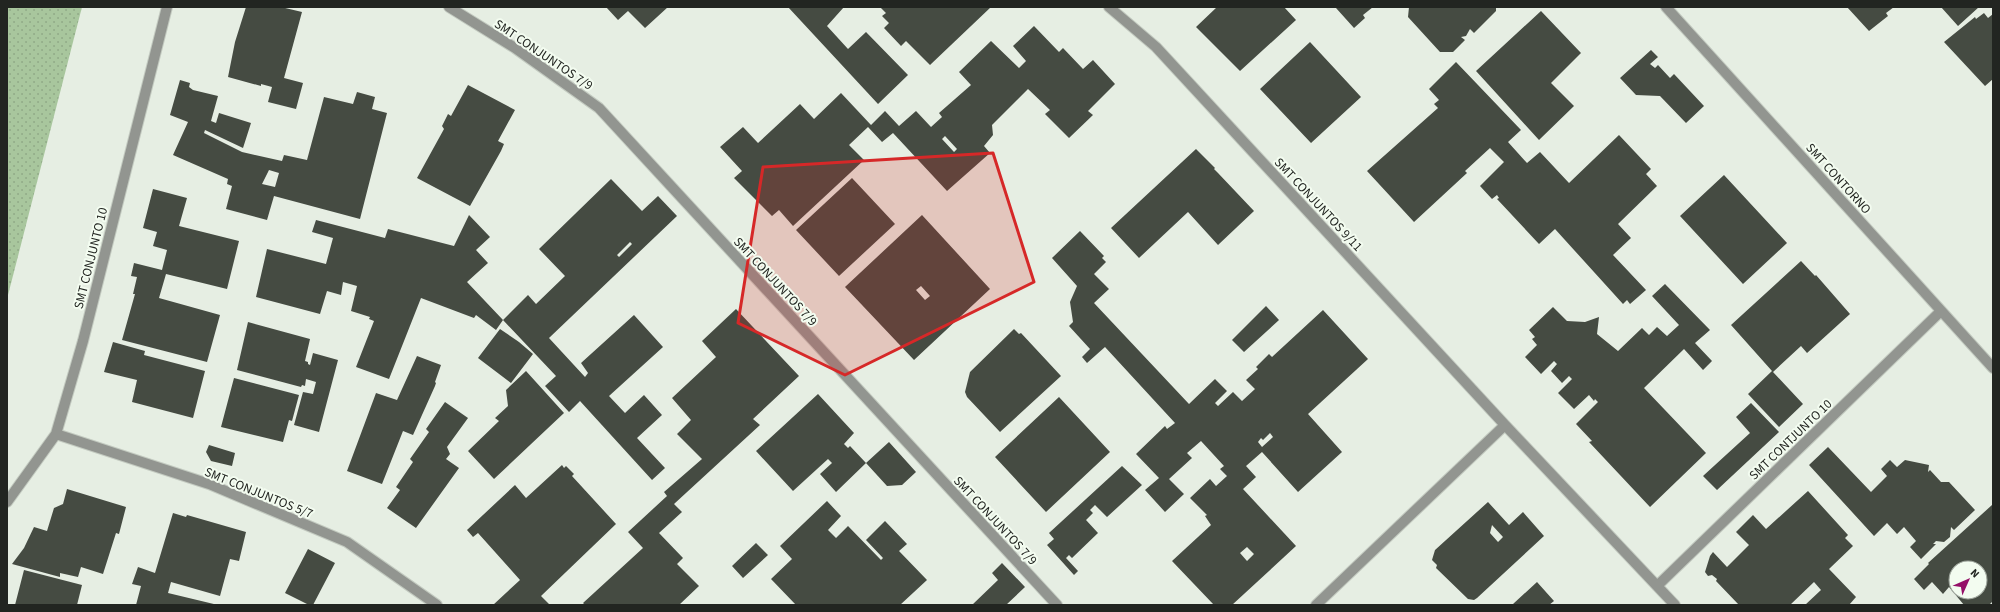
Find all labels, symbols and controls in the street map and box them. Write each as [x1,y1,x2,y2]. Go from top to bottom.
street label: SMT CONJUNTOS 7/9 [491,15,596,95]
street label: SMT CONTORNO [1802,139,1875,218]
street label: SMT CONJUNTOS 9/11 [1270,154,1366,255]
street label: SMT CONJUNTO 10 [70,206,112,311]
street label: SMT CONJUNTOS 7/9 [729,233,821,330]
street label: SMT CONTJUNTO 10 [1745,395,1836,484]
street label: SMT CONJUNTOS 5/7 [202,463,315,523]
street label: SMT CONJUNTOS 7/9 [949,472,1041,569]
north arrow [1948,560,1988,600]
text: N [1967,565,1983,581]

